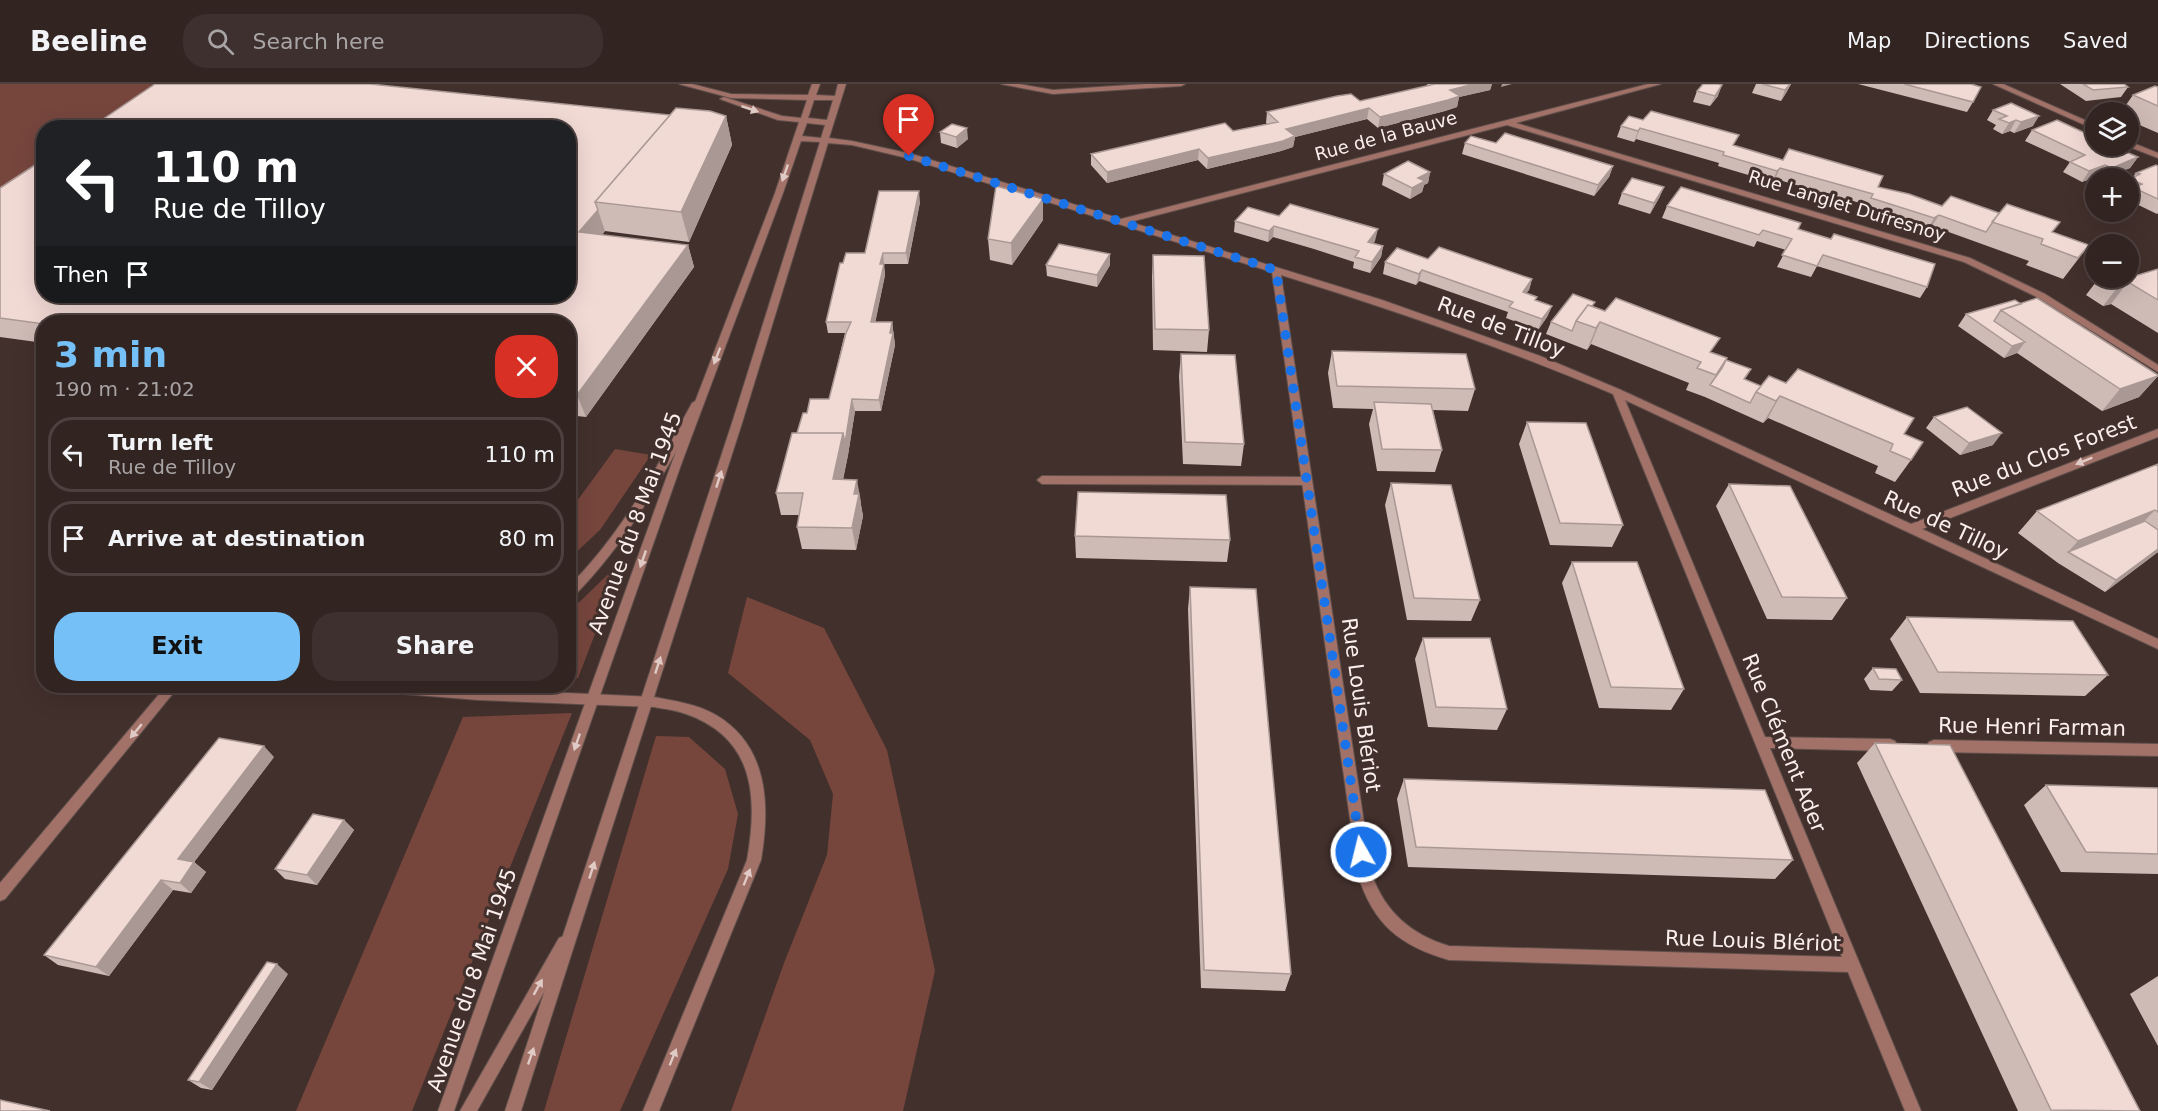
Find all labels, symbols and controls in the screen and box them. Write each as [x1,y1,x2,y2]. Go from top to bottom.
search box [183,14,603,68]
text: Beeline [30,25,147,58]
icon: search [204,25,237,58]
text: Search here [252,29,385,54]
text: Map [1847,29,1891,53]
text: Directions [1924,29,2030,53]
text: Saved [2063,29,2128,53]
pin [883,94,934,156]
map controls [2085,102,2139,288]
button: layers [2085,102,2139,156]
icon: arrive [892,103,925,136]
one-way arrow [741,105,759,114]
street label: Rue de la Bauve [1312,106,1459,165]
text: 110 m [153,143,299,192]
icon: left [54,144,132,222]
one-way arrow [780,164,790,182]
street label: Rue Langlet Dufresnoy [1746,166,1948,246]
button: + [2085,168,2139,222]
text: Rue de Tilloy [153,193,326,224]
button: − [2085,234,2139,288]
icon: arrive [121,258,154,291]
text: Then [54,262,109,287]
street label: Rue de Tilloy [1434,292,1568,362]
text: 3 min [54,334,167,375]
button: close [495,335,558,398]
one-way arrow [712,347,721,365]
text: 190 m · 21:02 [54,377,195,401]
street label: Avenue du 8 Mai 1945 [584,408,686,638]
street label: Rue du Clos Forest [1949,410,2139,502]
text: Turn left [108,430,213,455]
icon: left [57,438,90,471]
text: 110 m [485,442,555,467]
text: Rue de Tilloy [108,455,236,479]
one-way arrow [2075,457,2093,466]
one-way arrow [714,470,724,488]
street label: Rue de Tilloy [1880,486,2012,564]
icon: arrive [57,522,90,555]
text: Arrive at destination [108,526,365,551]
text: 80 m [499,526,555,551]
one-way arrow [637,550,647,568]
button: Exit [54,612,300,681]
button: Share [312,612,558,681]
street label: Rue Louis Blériot [1337,616,1385,794]
street label: Rue Clément Ader [1737,650,1831,836]
one-way arrow [654,656,663,674]
street label: Rue Henri Farman [1938,713,2126,741]
one-way arrow [130,723,143,738]
one-way arrow [572,733,582,751]
position arrow [1329,820,1393,884]
one-way arrow [588,861,598,879]
street label: Avenue du 8 Mai 1945 [422,865,522,1095]
one-way arrow [742,867,752,885]
street label: Rue Louis Blériot [1665,926,1841,956]
one-way arrow [533,978,543,995]
one-way arrow [527,1046,537,1064]
one-way arrow [669,1048,678,1066]

